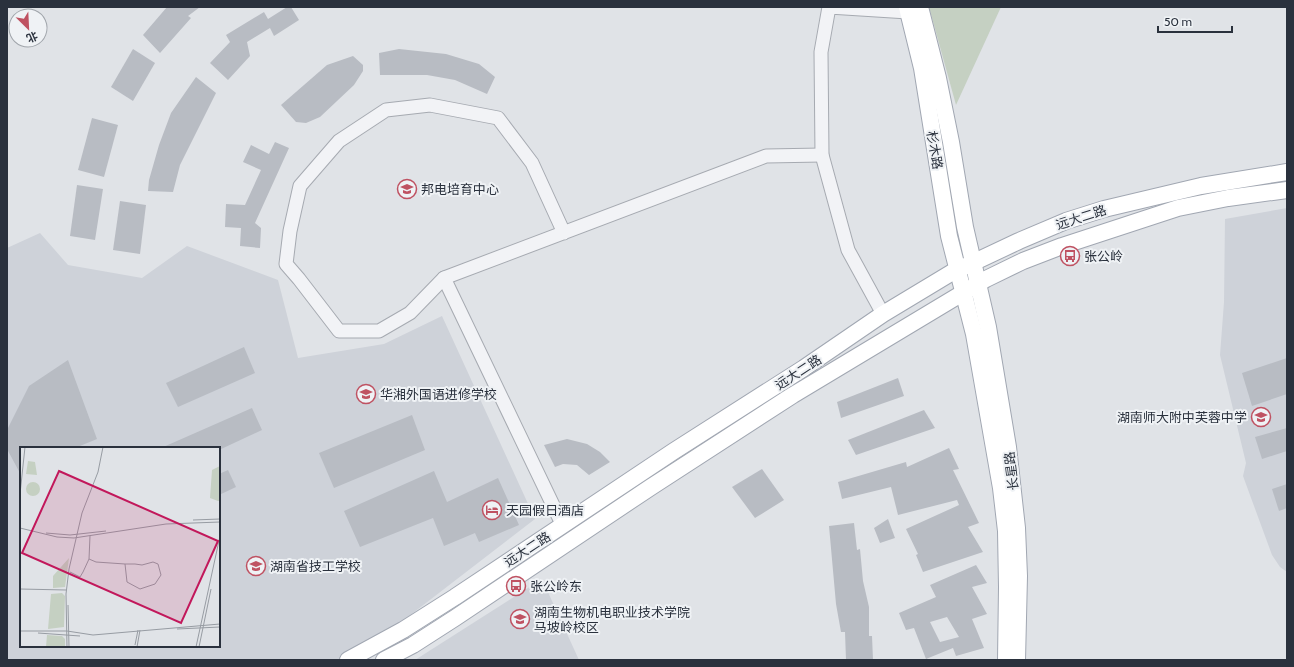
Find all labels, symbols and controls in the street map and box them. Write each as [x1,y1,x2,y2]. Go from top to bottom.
north arrow [8,8,48,48]
scale bar [1158,8,1232,34]
text: 50 m [1164,14,1192,29]
text: 北 [24,29,40,46]
street label: 杉木路 [924,129,946,171]
school or university icon: 邦电培育中心 [396,178,418,200]
place label: 邦电培育中心 [421,181,499,197]
street label: 远大二路 [1054,201,1108,233]
bus stop icon: 张公岭 [1059,245,1081,267]
place label: 张公岭 [1084,248,1123,264]
street label: 远大二路 [772,351,824,393]
school or university icon: 华湘外国语进修学校 [355,383,377,405]
place label: 华湘外国语进修学校 [380,386,497,402]
school or university icon: 湖南师大附中芙蓉中学 [1250,406,1272,428]
place label: 湖南师大附中芙蓉中学 [1117,409,1247,425]
inset map [20,447,220,647]
street label: 长星路 [1001,451,1021,491]
hotel icon: 天园假日酒店 [481,499,503,521]
place label: 天园假日酒店 [506,502,584,518]
street label: 远大二路 [501,528,553,570]
school or university icon: 湖南省技工学校 [245,555,267,577]
place label: 湖南省技工学校 [270,558,361,574]
bus stop icon: 张公岭东 [505,575,527,597]
place label: 张公岭东 [530,578,582,594]
place label: 湖南生物机电职业技术学院 马坡岭校区 [534,604,690,635]
school or university icon: 湖南生物机电职业技术学院 马坡岭校区 [509,608,531,630]

